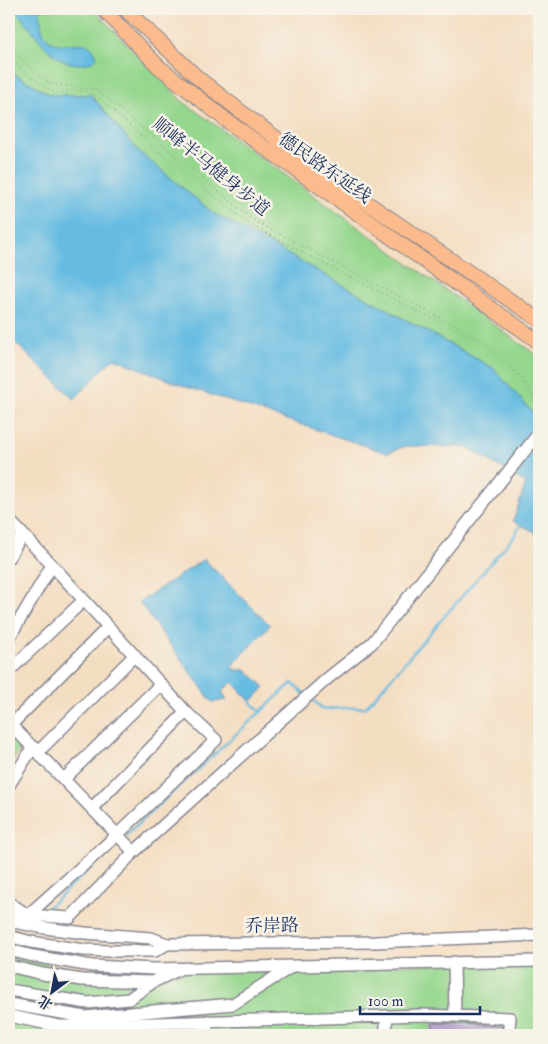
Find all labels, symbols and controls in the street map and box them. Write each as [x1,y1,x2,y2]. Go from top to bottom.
street label: 顺峰半马健身步道 [148,113,274,221]
street label: 德民路东延线 [274,128,376,208]
street label: 乔岸路 [245,914,299,938]
north arrow [28,966,78,1016]
scale bar [360,984,480,1016]
text: 北 [35,992,56,1014]
text: 100 m [368,992,404,1011]

